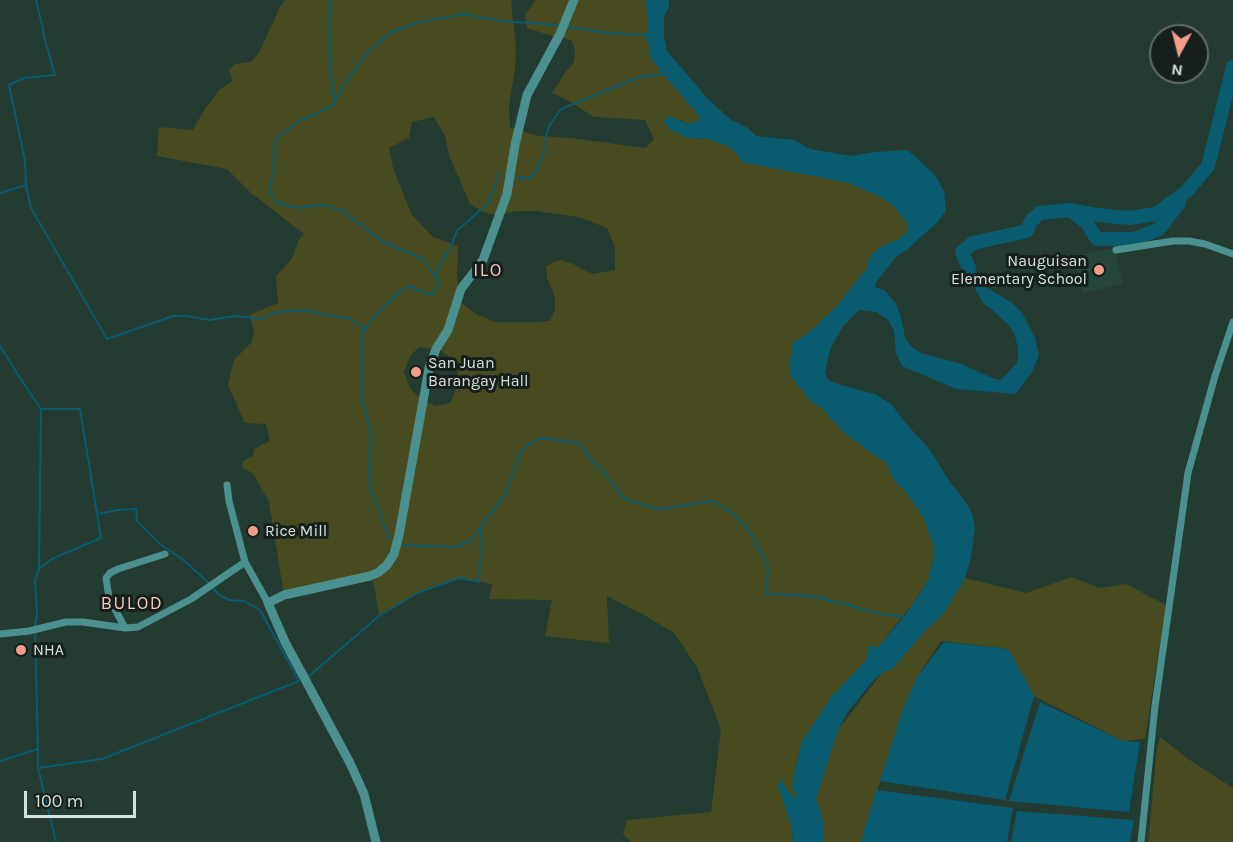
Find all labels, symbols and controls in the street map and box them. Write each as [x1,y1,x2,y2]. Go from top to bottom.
north arrow [1149,24,1209,84]
text: N [1170,60,1184,81]
place label: Nauguisan Elementary School [951,251,1087,289]
district label: ILO [473,260,503,282]
marker: Nauguisan Elementary School [1092,263,1106,277]
place label: San Juan Barangay Hall [428,353,529,391]
marker: San Juan Barangay Hall [409,365,423,379]
place label: Rice Mill [265,521,327,541]
marker: Rice Mill [246,524,260,538]
district label: BULOD [101,593,163,615]
place label: NHA [33,640,64,660]
marker: NHA [14,643,28,657]
scale bar [27,779,140,817]
text: 100 m [35,790,83,812]

